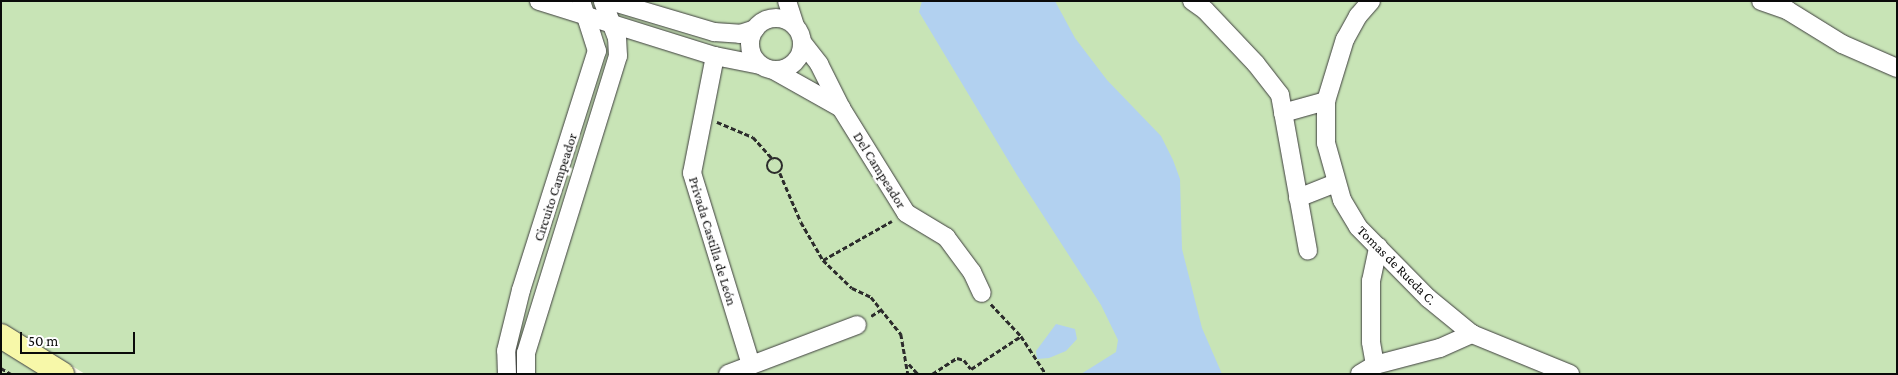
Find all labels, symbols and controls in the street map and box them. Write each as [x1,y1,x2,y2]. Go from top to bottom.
street label: Del Campeador [850,129,910,211]
street label: Circuito Campeador [530,131,580,243]
street label: Privada Castilla de León [685,175,741,307]
street label: Tomas de Rueda C. [1354,222,1440,308]
scale bar [22,322,138,354]
text: 50 m [28,333,58,349]

